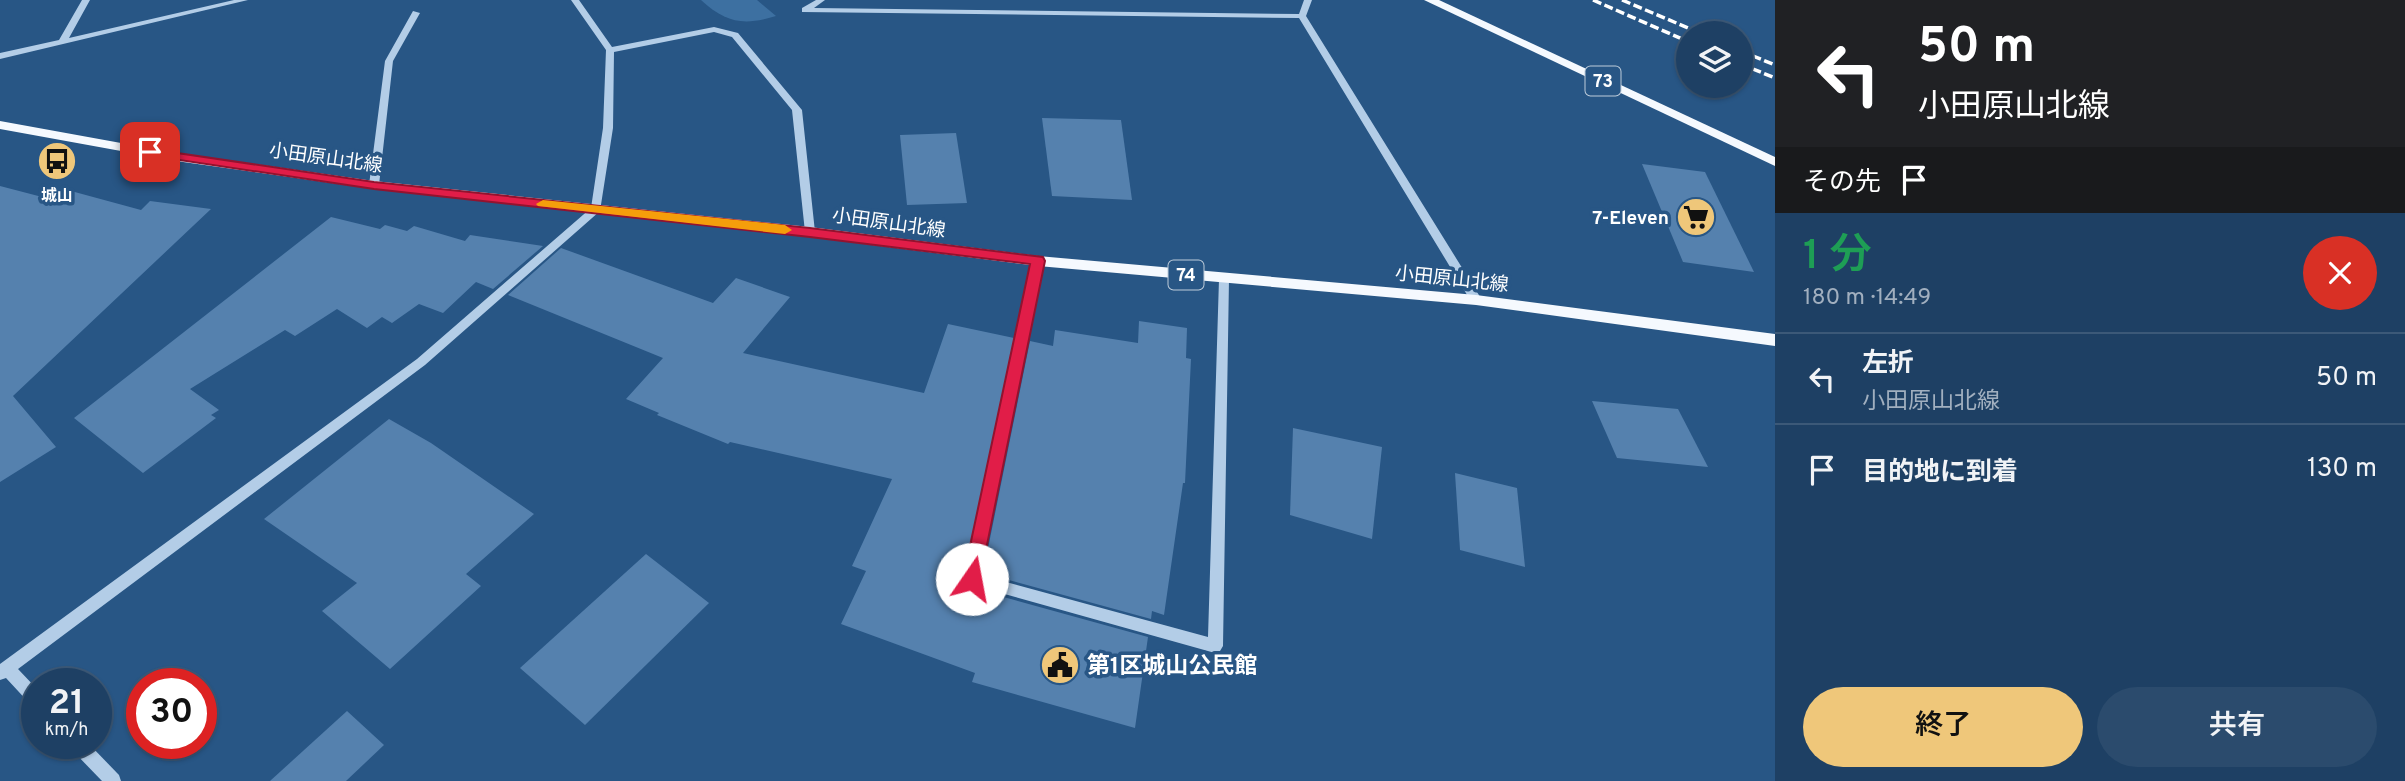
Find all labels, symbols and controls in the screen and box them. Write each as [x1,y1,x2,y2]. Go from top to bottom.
text: 50 m [1918,18,2035,80]
map controls [1676,21,1753,98]
button: layers [1676,21,1753,98]
icon: left [1803,28,1894,119]
road number: 73 [1586,66,1620,96]
text: 小田原山北線 [1918,88,2110,128]
pin [120,122,180,182]
icon: arrive [131,133,169,171]
street label: 小田原山北線 [268,139,384,179]
bus stop icon: 城山 [36,140,78,182]
icon: arrive [1895,161,1933,199]
text: その先 [1803,167,1881,200]
place label: 城山 [41,186,73,207]
supermarket icon: 7-Eleven [1675,196,1717,238]
street label: 小田原山北線 [831,204,947,244]
place label: 7-Eleven [1592,207,1669,231]
text: 1 分 [1803,231,1872,284]
button: close [2303,236,2377,310]
road number: 74 [1168,260,1204,290]
street label: 小田原山北線 [1394,262,1510,298]
text: 180 m · 14:49 [1803,284,1931,313]
text: 左折 [1862,348,1914,381]
icon: left [1803,360,1841,398]
text: 50 m [2316,362,2377,395]
text: 小田原山北線 [1862,388,2000,417]
icon: arrive [1803,451,1841,489]
text: 130 m [2307,453,2377,486]
text: 目的地に到着 [1862,457,2018,490]
position arrow [935,542,1009,616]
public building icon: 第1区城山公民館 [1039,644,1081,686]
place label: 第1区城山公民館 [1087,653,1257,682]
speed limit sign: 30 [126,668,217,759]
text: 21 [49,682,84,726]
button: 終了 [1803,687,2083,767]
button: 共有 [2097,687,2377,767]
text: km/h [45,719,88,742]

